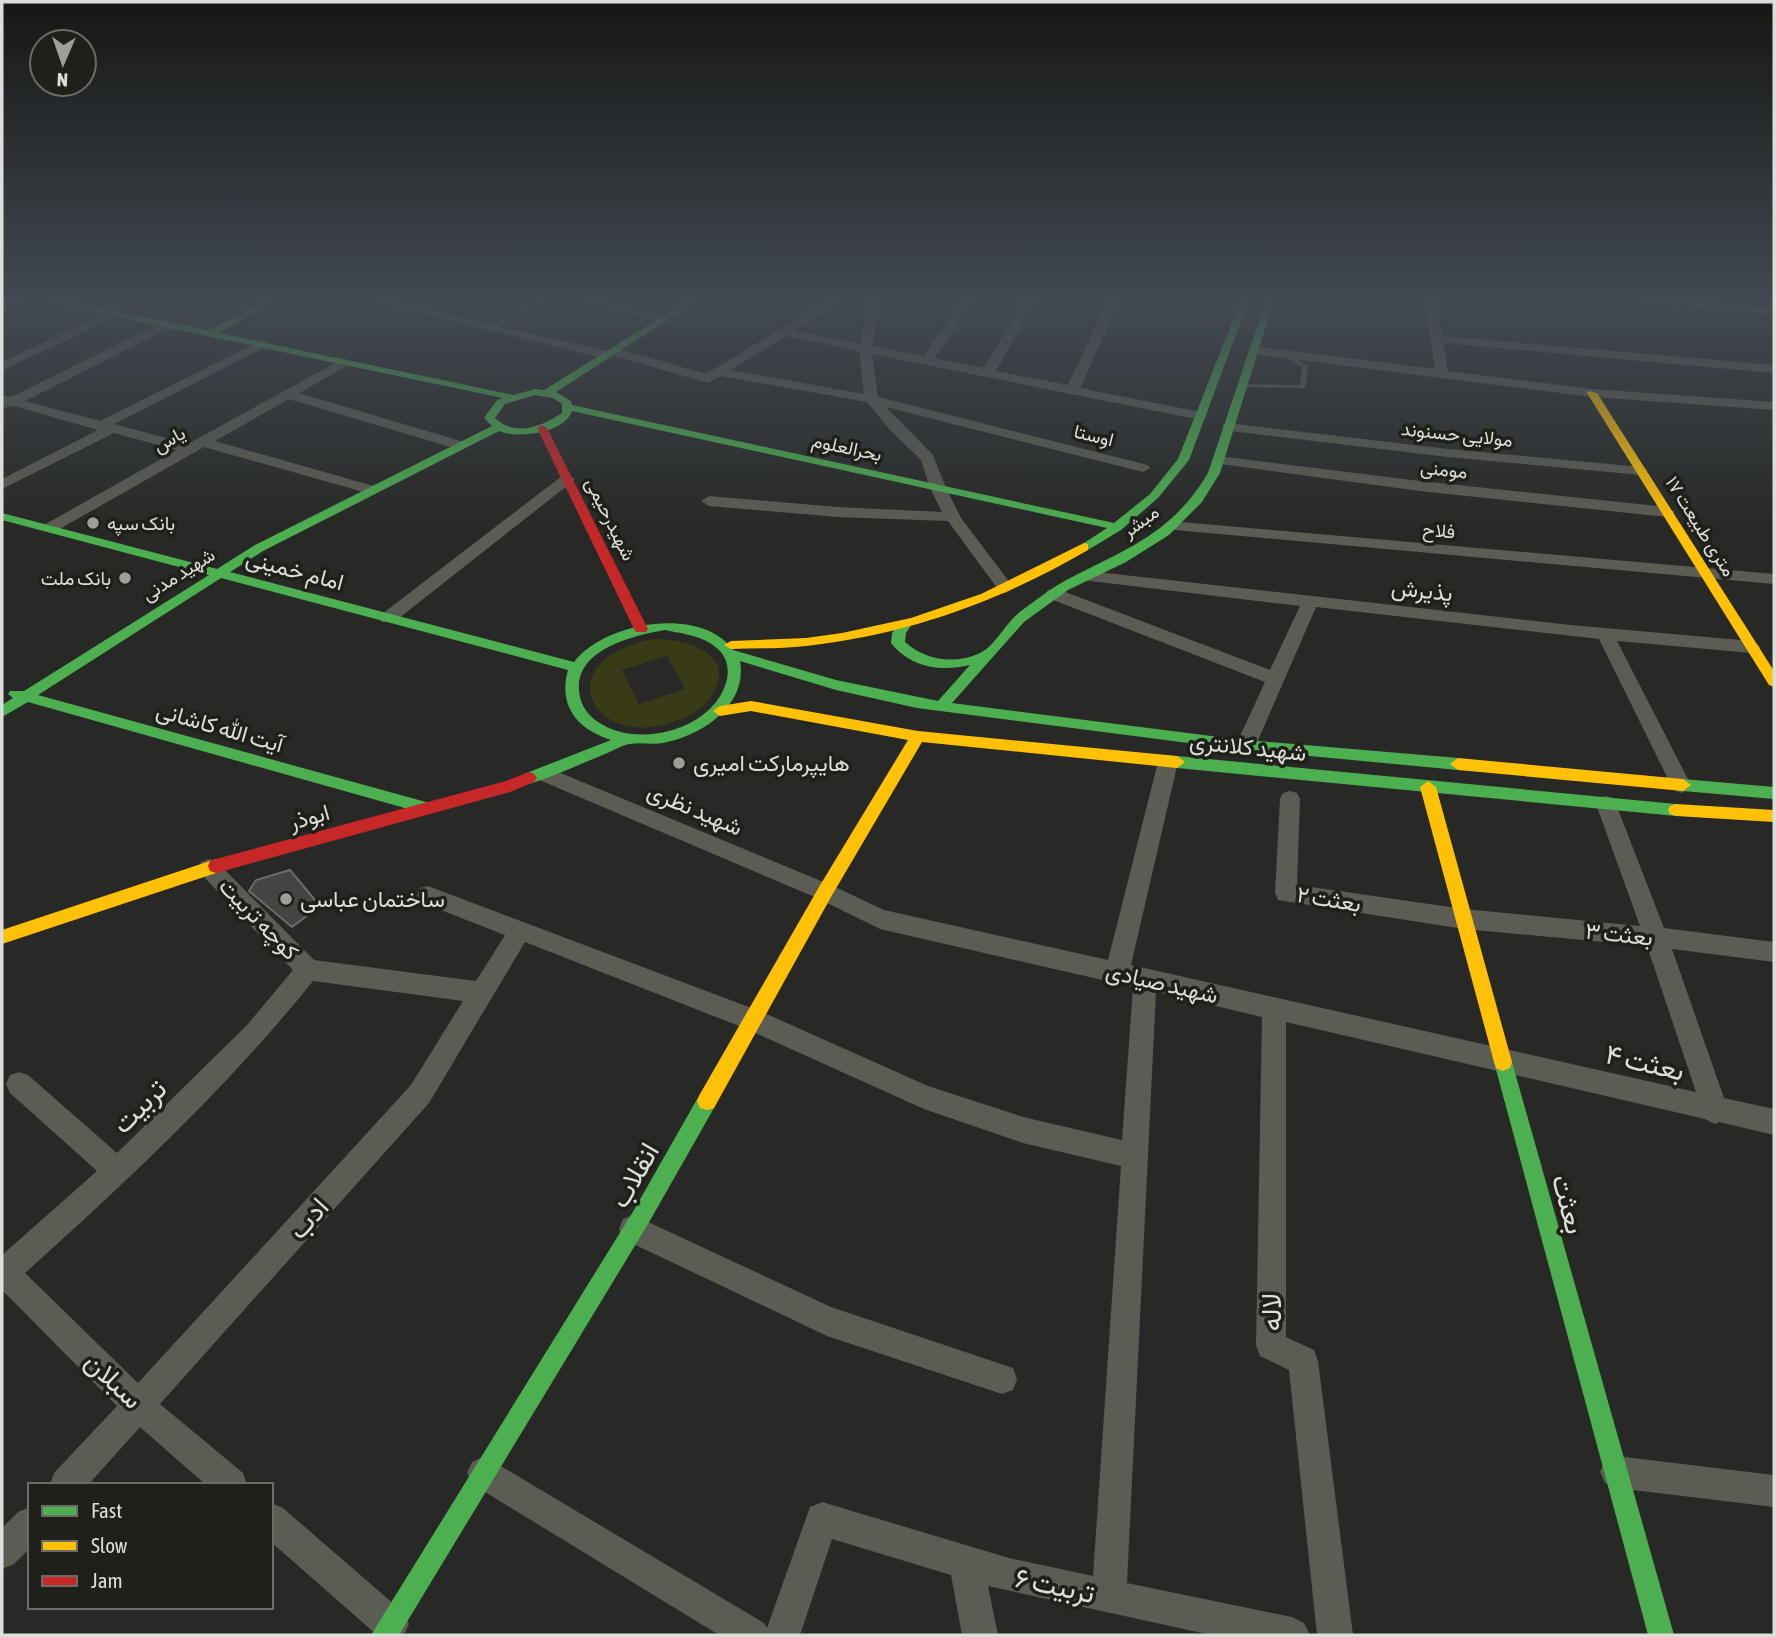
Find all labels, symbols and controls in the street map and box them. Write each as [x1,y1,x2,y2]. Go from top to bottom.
north arrow [28,28,98,98]
text: N [56,69,68,91]
street label: مولایی حسنوند [1400,417,1514,452]
street label: اوستا [1072,419,1116,451]
street label: یاس [149,421,189,458]
street label: بحرالعلوم [810,429,884,467]
street label: مومنی [1419,456,1469,483]
street label: ۱۷ متری طبیعت [1661,472,1741,581]
street label: شهیدرحیمی [581,474,641,565]
street label: مبشر [1117,500,1163,543]
place label: بانک سپه [107,512,175,537]
marker: بانک سپه [85,515,101,531]
street label: فلاح [1422,518,1456,544]
street label: شهید مدنی [137,543,219,606]
street label: امام خمینی [243,544,347,597]
place label: بانک ملت [41,567,111,590]
marker: بانک ملت [117,570,133,586]
street label: پذیرش [1390,574,1454,609]
street label: آیت الله کاشانی [153,696,288,759]
street label: شهید کلانتری [1188,728,1308,768]
place label: هایپرمارکت امیری [693,750,850,779]
marker: هایپرمارکت امیری [671,755,687,771]
street label: شهید نظری [643,777,746,842]
street label: ابوذر [285,799,333,837]
street label: کوچه تربیت [212,873,304,967]
street label: بعثت ۲ [1295,881,1363,917]
place label: ساختمان عباسی [300,886,445,913]
marker: ساختمان عباسی [278,891,294,907]
street label: بعثت ۳ [1584,918,1654,950]
street label: شهید صیادی [1103,957,1221,1010]
street label: بعثت ۴ [1602,1037,1688,1088]
street label: تربیت [105,1072,174,1141]
street label: انقلاب [603,1137,666,1214]
street label: بعثت [1545,1171,1592,1238]
street label: ادب [281,1191,335,1246]
street label: لاله [1255,1293,1287,1331]
street label: سبلان [78,1345,149,1416]
legend [28,1483,273,1609]
text: Fast [91,1498,122,1522]
text: Slow [91,1533,128,1557]
street label: تربیت ۶ [1012,1561,1098,1611]
text: Jam [91,1568,123,1592]

